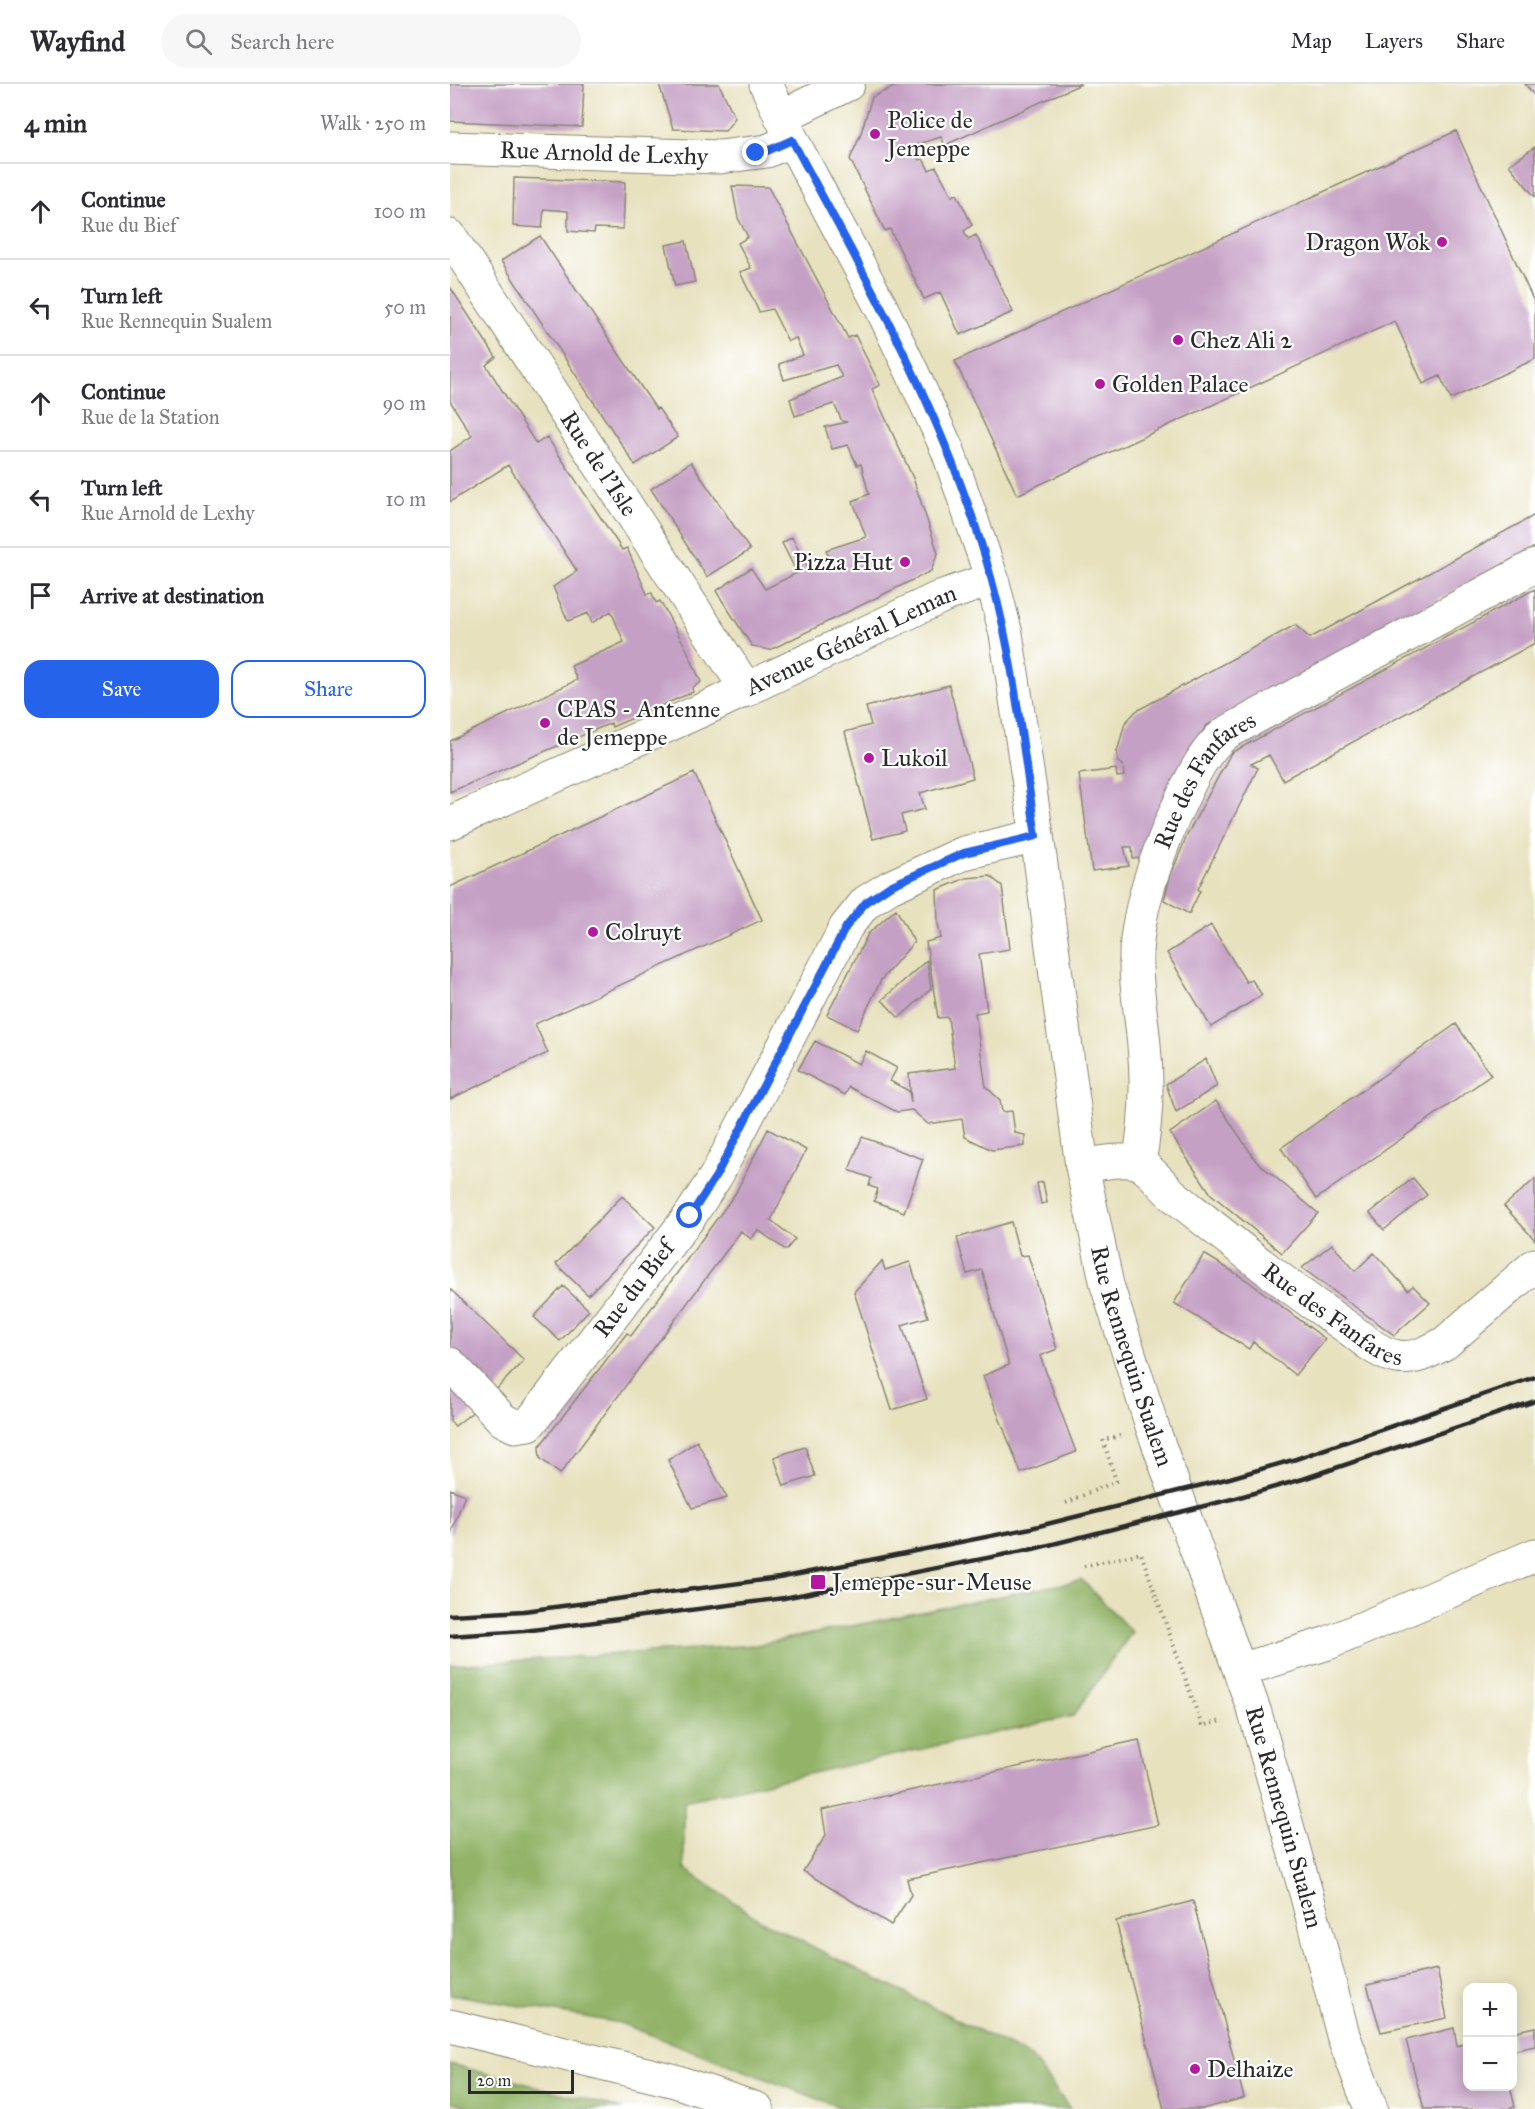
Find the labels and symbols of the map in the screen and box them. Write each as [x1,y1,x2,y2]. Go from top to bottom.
place label: Police de Jemeppe [884,105,973,163]
marker: Police de Jemeppe [868,127,882,141]
street label: Rue Arnold de Lexhy [499,135,709,172]
route end [742,139,768,165]
place label: Dragon Wok [1305,227,1431,257]
marker: Dragon Wok [1435,235,1449,249]
place label: Chez Ali 2 [1190,325,1292,355]
marker: Chez Ali 2 [1171,333,1185,347]
place label: Golden Palace [1112,369,1249,399]
marker: Golden Palace [1093,377,1107,391]
street label: Rue de l'Isle [554,405,644,522]
place label: Pizza Hut [793,547,894,577]
marker: Pizza Hut [898,555,912,569]
street label: Avenue Général Leman [740,578,960,703]
place label: CPAS - Antenne de Jemeppe [557,694,720,752]
street label: Rue des Fanfares [1147,705,1261,853]
marker: CPAS - Antenne de Jemeppe [538,716,552,730]
place label: Lukoil [881,743,948,773]
marker: Lukoil [862,751,876,765]
place label: Colruyt [605,917,682,947]
marker: Colruyt [586,925,600,939]
route start [676,1202,702,1228]
street label: Rue du Bief [587,1231,683,1343]
street label: Rue Rennequin Sualem [1084,1243,1180,1471]
street label: Rue des Fanfares [1256,1256,1404,1372]
place label: Jemeppe-sur-Meuse [829,1567,1032,1597]
marker: Jemeppe-sur-Meuse [809,1573,827,1591]
street label: Rue Rennequin Sualem [1239,1702,1330,1932]
place label: Delhaize [1207,2054,1294,2084]
marker: Delhaize [1188,2062,1202,2076]
scale bar [468,2067,574,2094]

